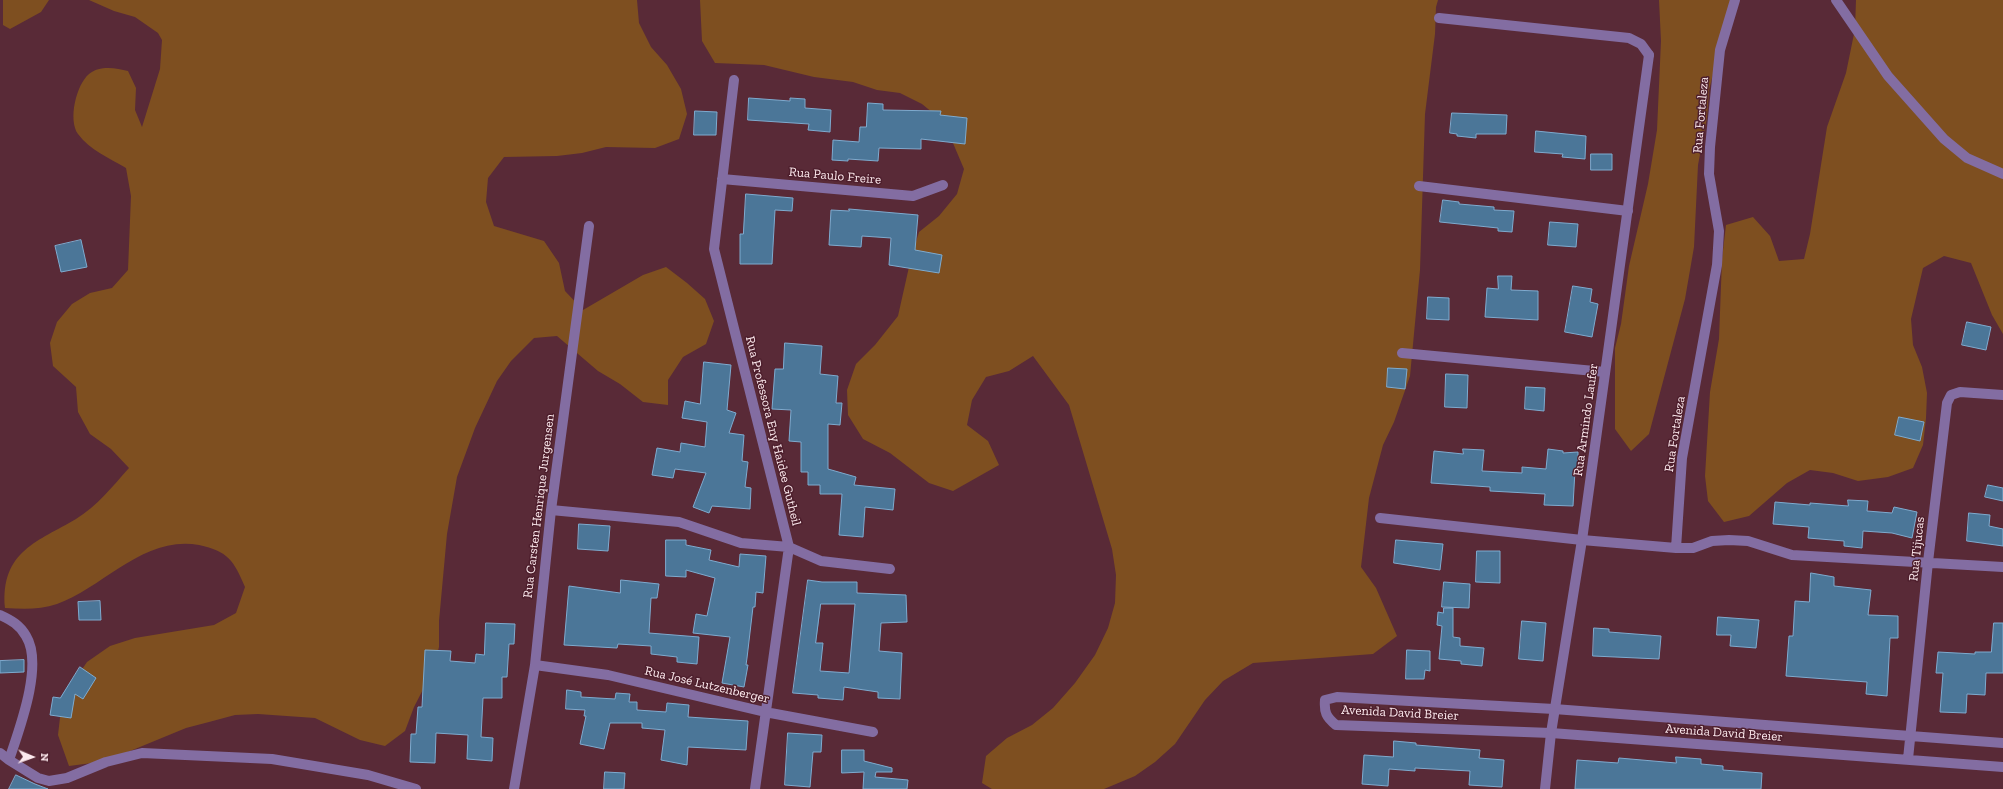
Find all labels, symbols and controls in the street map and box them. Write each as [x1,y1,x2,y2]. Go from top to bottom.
street label: Rua Fortaleza [1690,76,1712,154]
street label: Rua Paulo Freire [788,164,882,188]
street label: Rua Professora Eny Haidee Gutheil [742,335,804,527]
street label: Rua Armindo Laufer [1570,363,1602,477]
street label: Rua Fortaleza [1661,395,1689,473]
street label: Rua Carsten Henrique Jurgensen [520,413,558,599]
street label: Rua Tijucas [1906,516,1928,582]
street label: Rua José Lutzenberger [643,663,771,707]
street label: Avenida David Breier [1341,702,1459,724]
street label: Avenida David Breier [1665,721,1783,745]
north arrow [12,737,52,777]
text: N [38,753,51,762]

